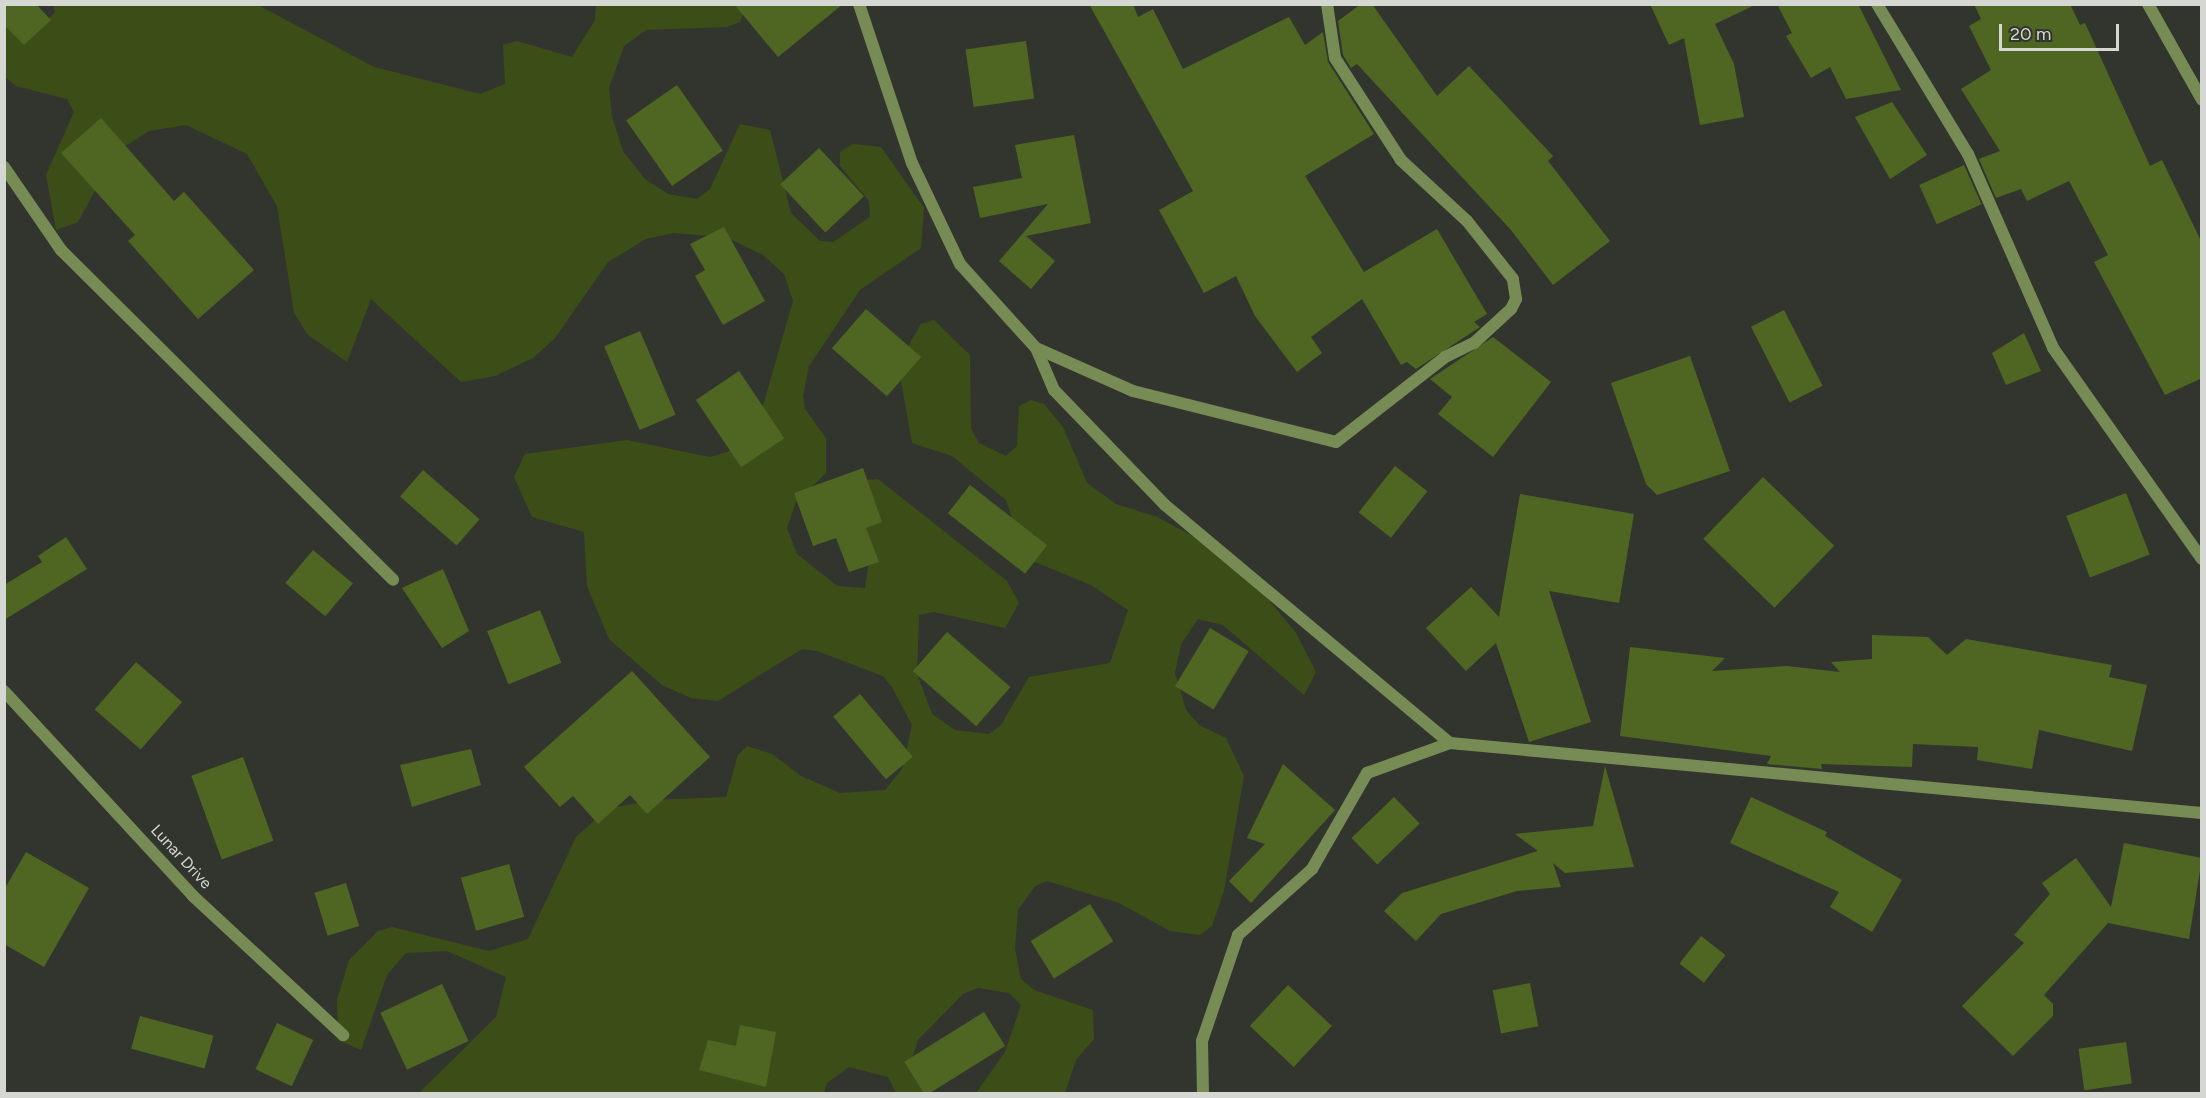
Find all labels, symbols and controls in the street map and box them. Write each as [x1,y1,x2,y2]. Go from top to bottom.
scale bar [2002,12,2122,50]
text: 20 m [2010,23,2051,45]
street label: Lunar Drive [146,821,216,893]

